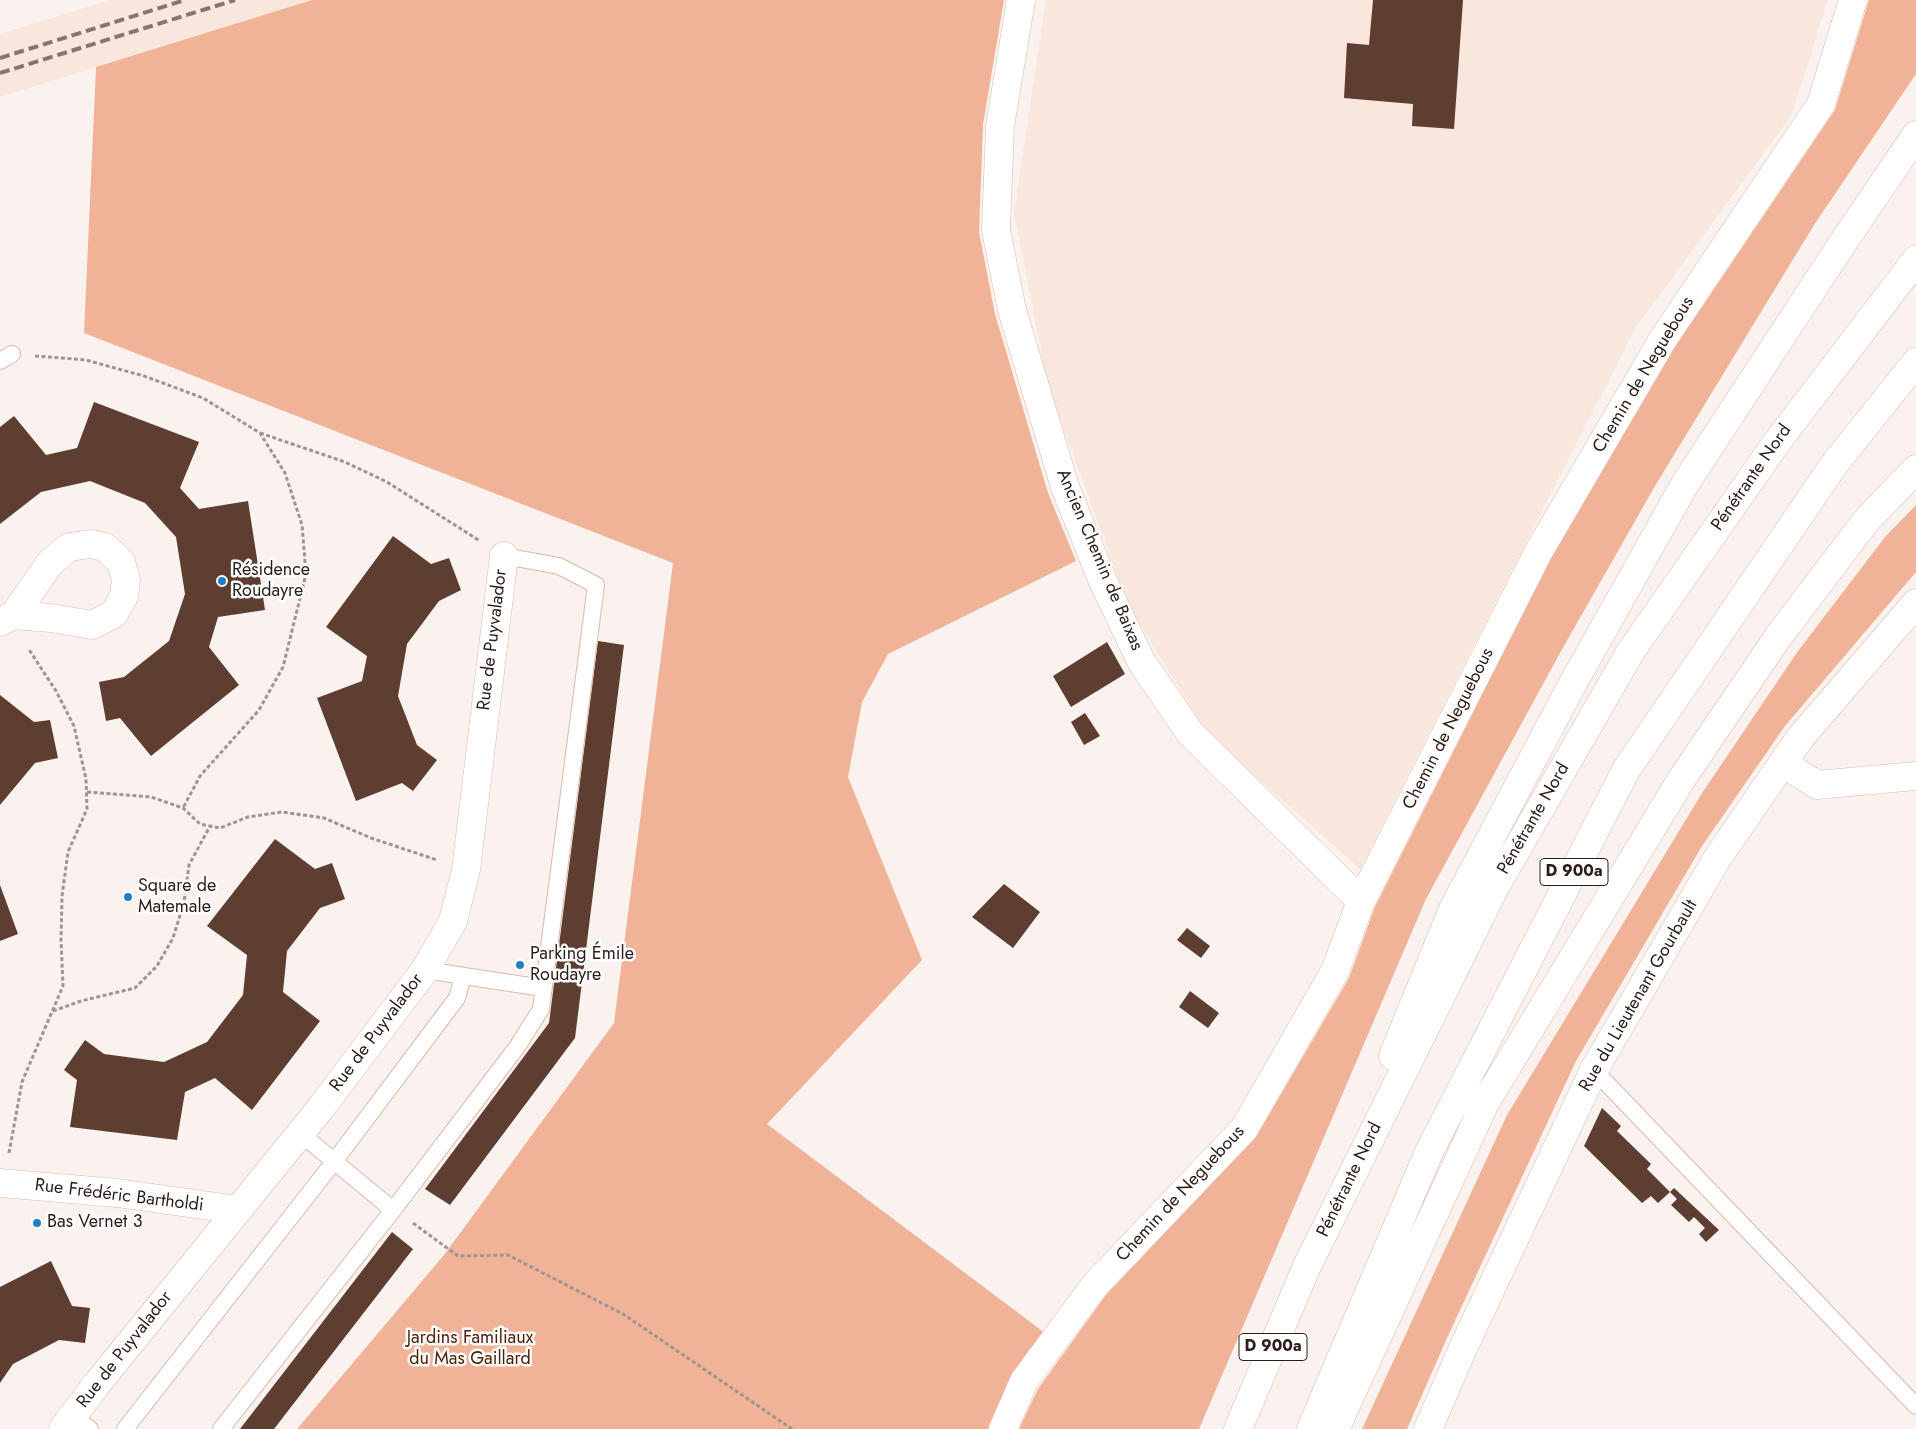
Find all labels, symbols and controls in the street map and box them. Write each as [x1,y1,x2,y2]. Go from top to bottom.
street label: Chemin de Neguebous [1589,293,1699,457]
street label: Pénétrante Nord [1707,421,1797,535]
street label: Ancien Chemin de Baixas [1051,466,1147,654]
place label: Résidence Roudayre [232,560,310,602]
street label: Rue de Puyvalador [474,568,512,712]
marker: Résidence Roudayre [216,575,228,587]
street label: Chemin de Neguebous [1399,645,1499,813]
street label: Pénétrante Nord [1493,759,1575,879]
road number: D 900a [1540,859,1608,886]
place label: Square de Matemale [138,876,216,919]
marker: Square de Matemale [122,891,134,903]
street label: Rue du Lieutenant Gourbault [1575,896,1703,1096]
place label: Parking Émile Roudayre [530,944,634,986]
marker: Parking Émile Roudayre [514,959,526,971]
street label: Rue de Puyvalador [326,970,428,1096]
street label: Pénétrante Nord [1313,1119,1387,1241]
street label: Chemin de Neguebous [1112,1121,1250,1267]
street label: Rue Frédéric Bartholdi [33,1175,205,1217]
place label: Bas Vernet 3 [47,1212,143,1234]
marker: Bas Vernet 3 [31,1217,43,1229]
street label: Rue de Puyvalador [73,1287,177,1413]
park label: Jardins Familiaux du Mas Gaillard [407,1328,533,1370]
road number: D 900a [1239,1334,1307,1360]

